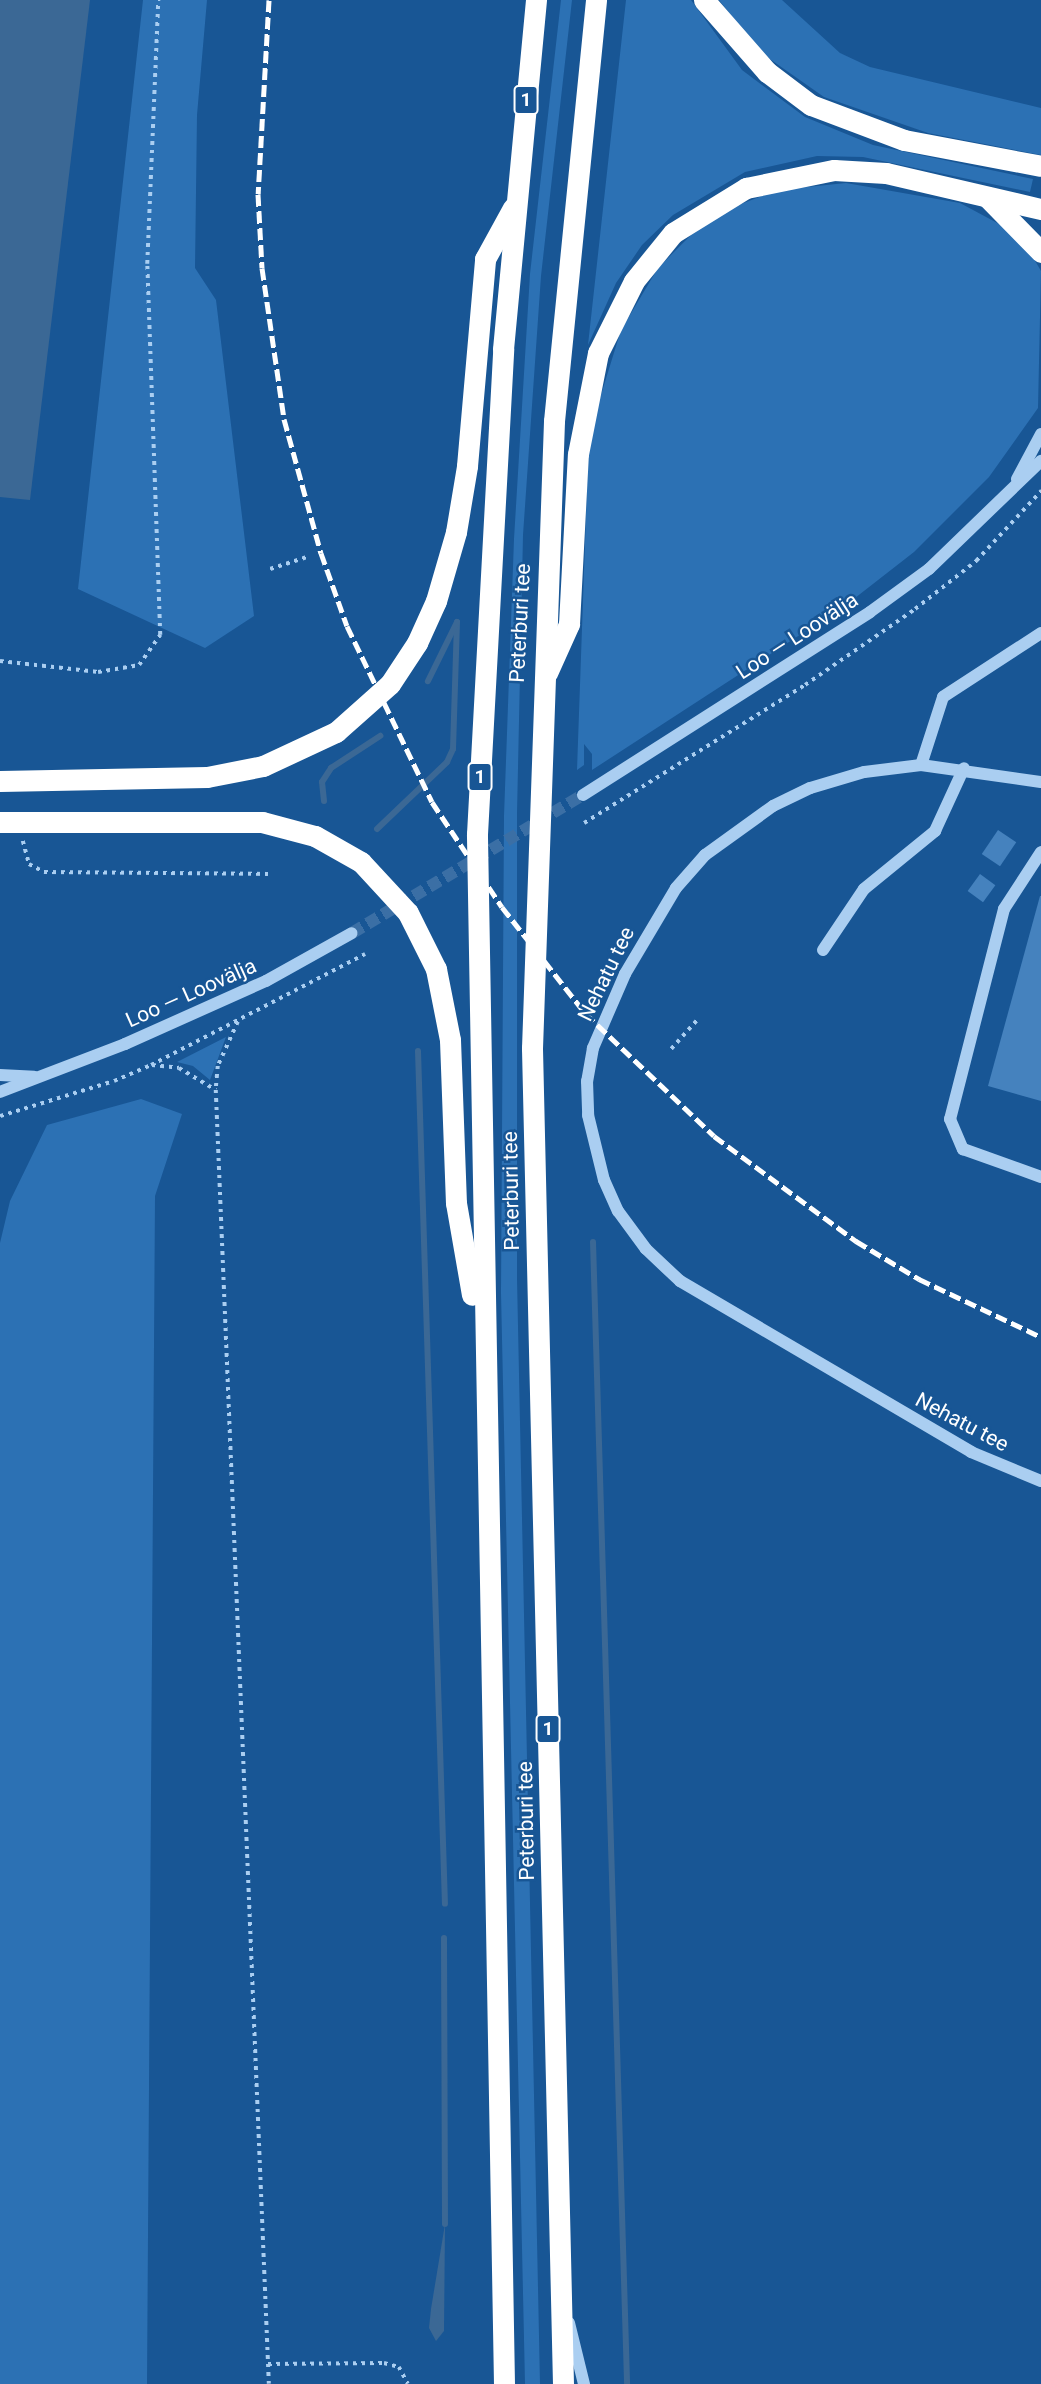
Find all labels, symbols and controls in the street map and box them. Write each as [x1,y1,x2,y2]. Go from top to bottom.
road number: 1 [512,85,540,116]
street label: Peterburi tee [504,563,536,683]
street label: Loo — Loovälja [731,587,863,685]
road number: 1 [466,762,494,792]
street label: Nehatu tee [572,923,640,1025]
street label: Loo — Loovälja [122,953,260,1033]
street label: Peterburi tee [497,1131,525,1251]
street label: Nehatu tee [911,1387,1013,1457]
road number: 1 [534,1714,562,1744]
street label: Peterburi tee [512,1761,540,1881]

